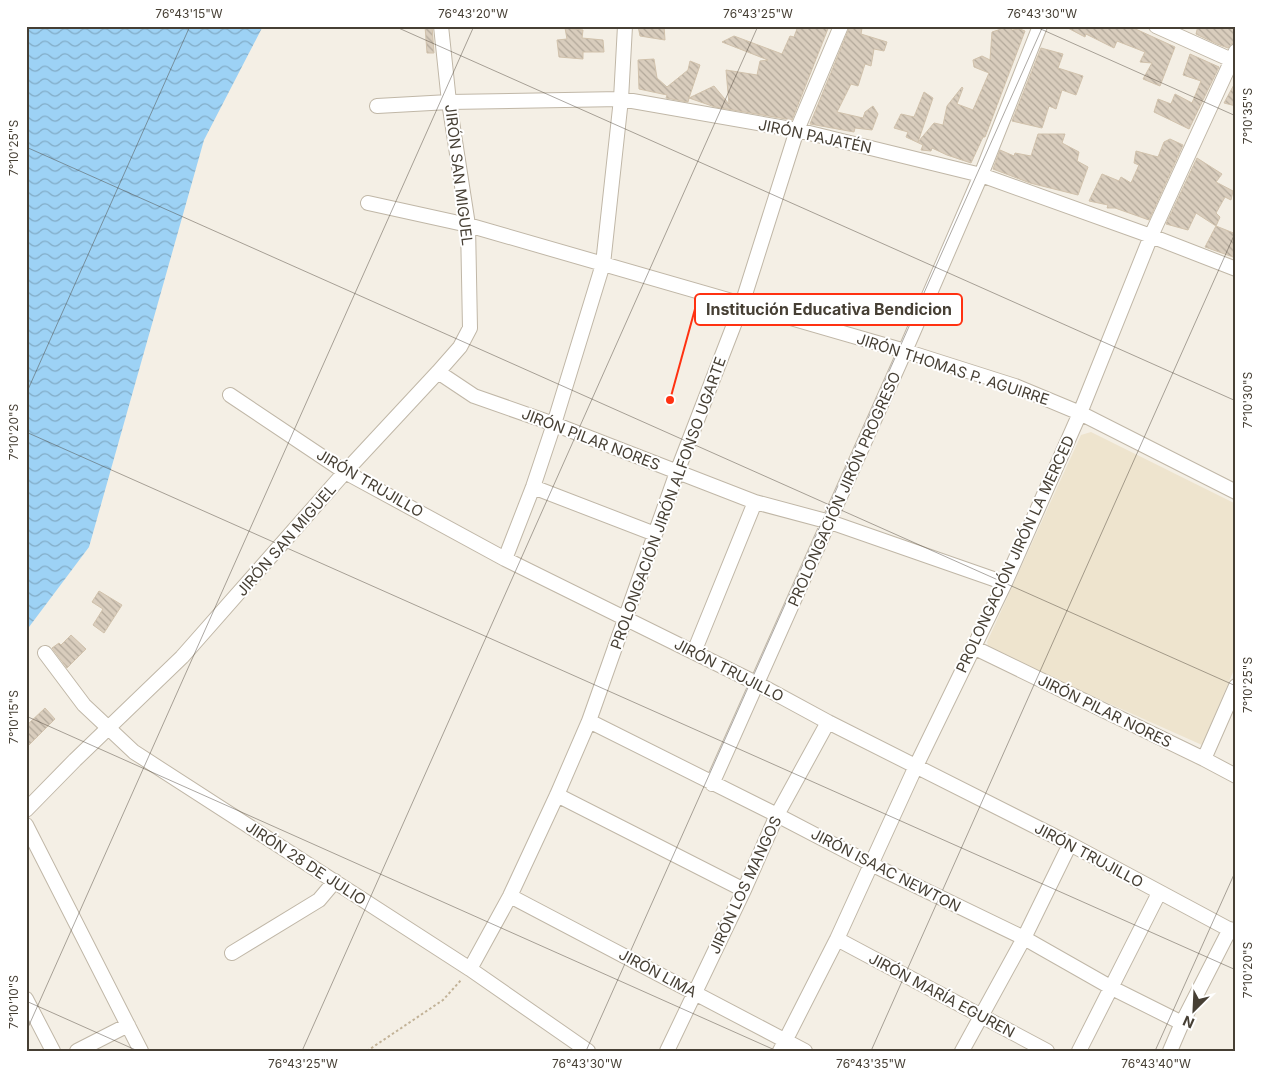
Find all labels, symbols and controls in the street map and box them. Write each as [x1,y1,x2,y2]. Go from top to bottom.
text: 76°43'15"W [155,6,223,21]
text: 76°43'20"W [438,6,508,21]
text: 76°43'25"W [723,6,793,21]
text: 76°43'30"W [1007,6,1077,21]
text: 7°10'35"S [1240,88,1255,144]
street label: JIRÓN SAN MIGUEL [441,103,477,247]
street label: JIRÓN PAJATÉN [757,115,873,157]
text: 7°10'25"S [6,120,21,176]
callout: Institución Educativa Bendicion [695,294,962,325]
text: Institución Educativa Bendicion [706,299,952,319]
street label: JIRÓN THOMAS P. AGUIRRE [854,329,1052,409]
street label: PROLONGACIÓN JIRÓN ALFONSO UGARTE [606,354,730,652]
street label: PROLONGACIÓN JIRÓN PROGRESO [783,369,905,609]
text: 7°10'30"S [1240,371,1255,428]
text: 7°10'20"S [6,403,21,460]
street label: JIRÓN PILAR NORES [519,404,663,474]
street label: PROLONGACIÓN JIRÓN LA MERCED [952,432,1078,676]
street label: JIRÓN TRUJILLO [313,445,427,521]
street label: JIRÓN SAN MIGUEL [232,480,340,600]
street label: JIRÓN TRUJILLO [671,634,787,706]
text: 7°10'25"S [1240,657,1255,713]
street label: JIRÓN PILAR NORES [1035,670,1175,752]
text: 7°10'15"S [6,690,21,744]
street label: JIRÓN LOS MANGOS [705,813,785,957]
street label: JIRÓN 28 DE JULIO [242,817,370,909]
street label: JIRÓN TRUJILLO [1031,818,1147,892]
street label: JIRÓN ISAAC NEWTON [808,824,964,916]
text: 7°10'20"S [1240,941,1255,998]
street label: JIRÓN LIMA [616,945,700,1001]
street label: JIRÓN MARÍA EGUREN [866,948,1018,1042]
text: 7°10'10"S [6,975,21,1029]
north arrow [1170,984,1220,1034]
text: N [1180,1012,1197,1032]
text: 76°43'25"W [268,1056,338,1071]
text: 76°43'30"W [552,1056,622,1071]
text: 76°43'35"W [836,1056,906,1071]
text: 76°43'40"W [1121,1056,1191,1071]

